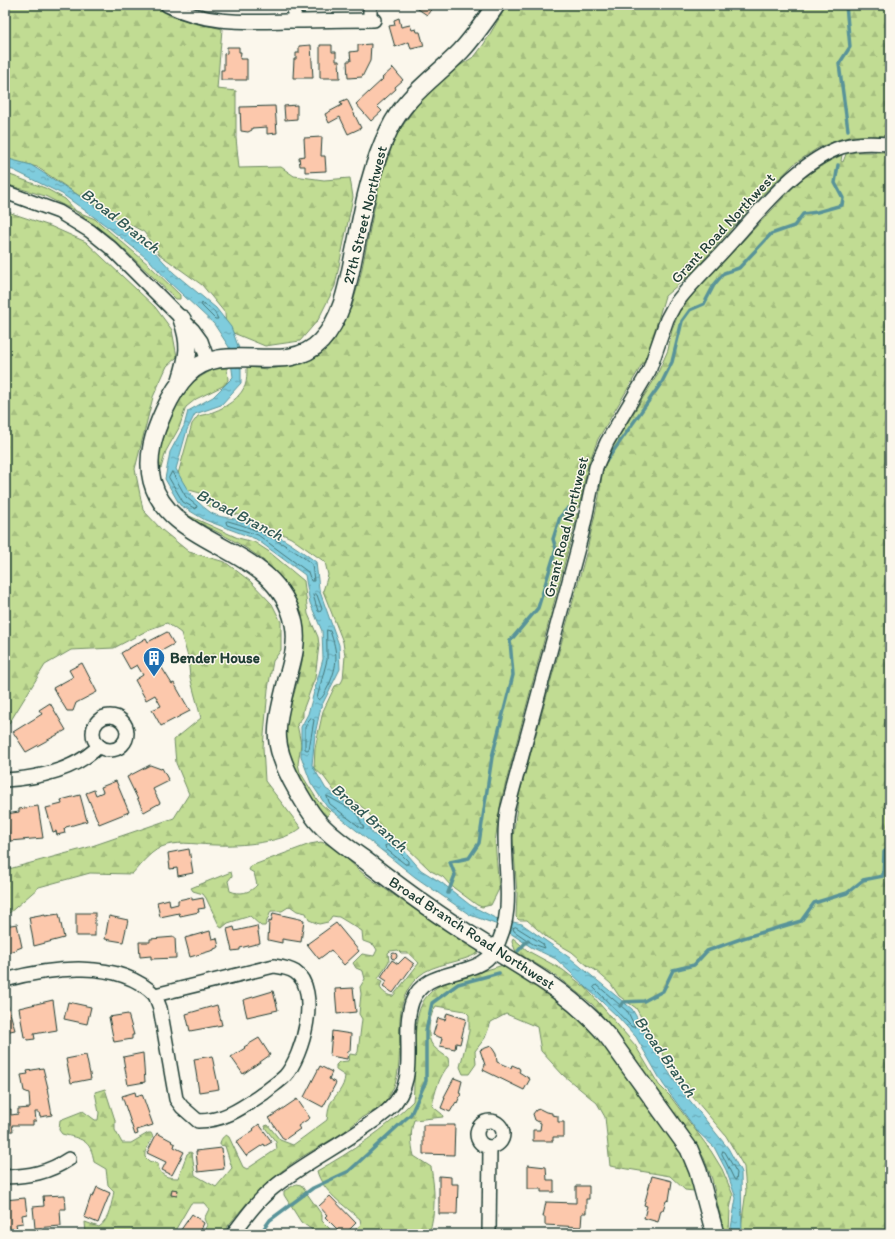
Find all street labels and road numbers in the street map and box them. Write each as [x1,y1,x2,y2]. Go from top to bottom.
street label: 27th Street Northwest [339,144,391,286]
street label: Grant Road Northwest [667,169,779,287]
street label: Grant Road Northwest [540,454,592,599]
street label: Broad Branch Road Northwest [386,872,559,994]

